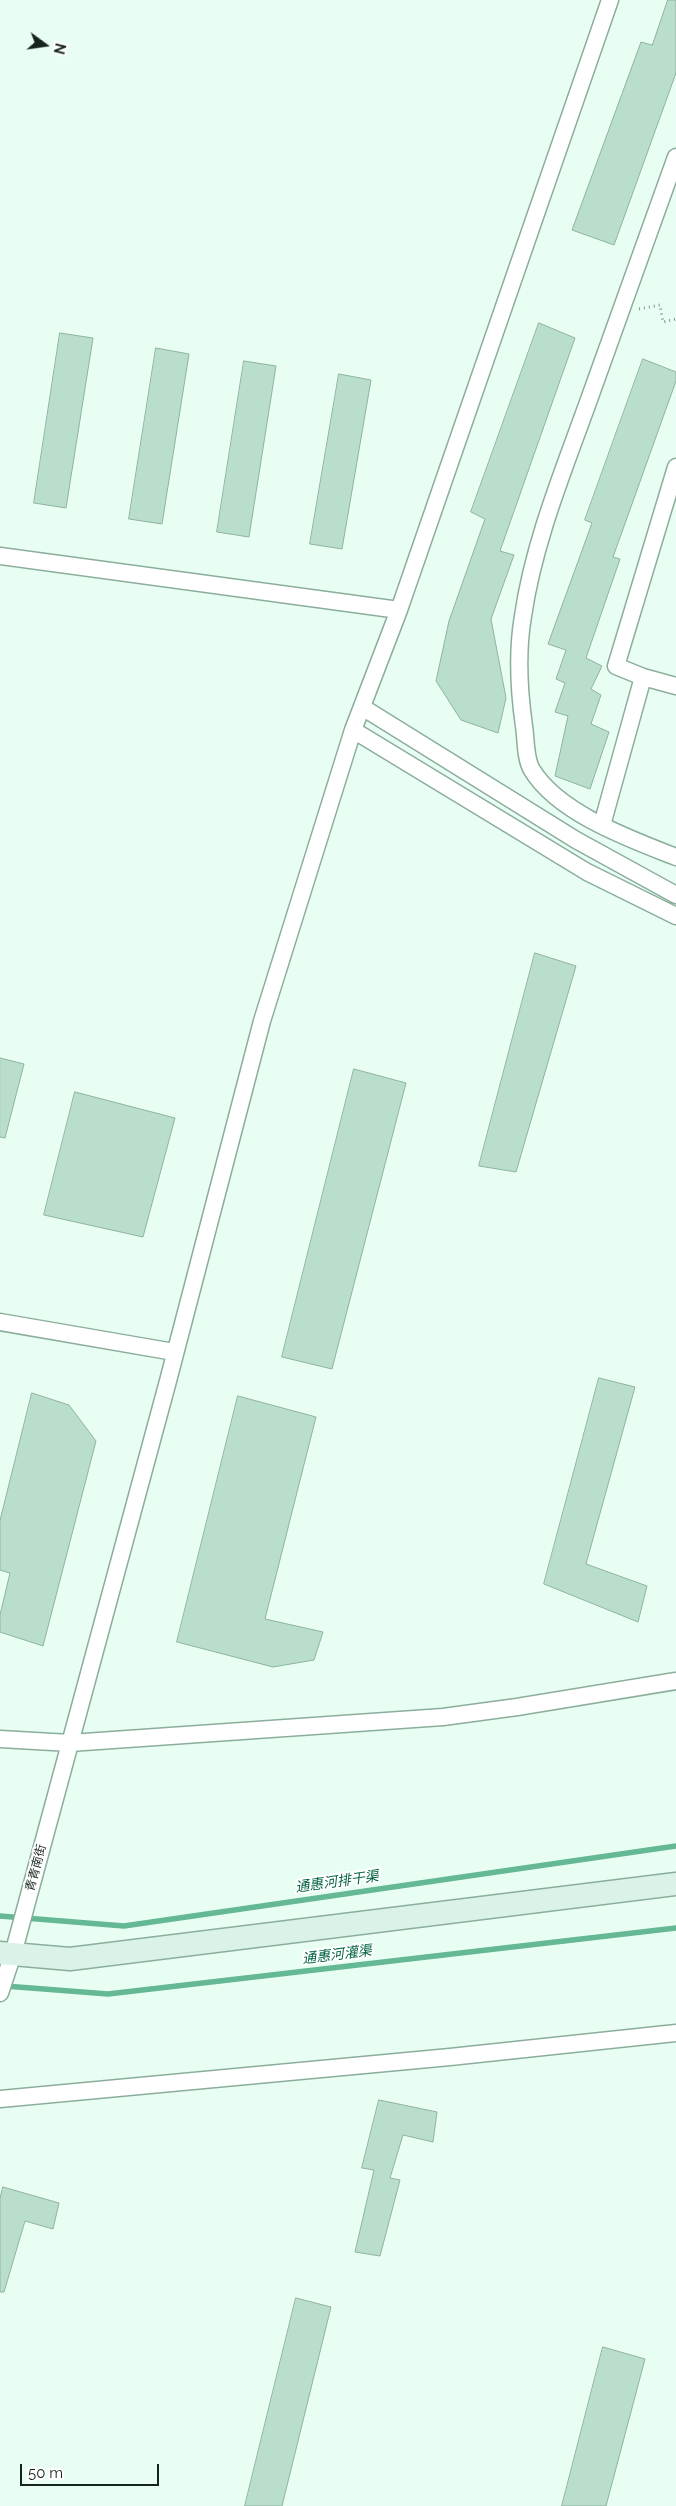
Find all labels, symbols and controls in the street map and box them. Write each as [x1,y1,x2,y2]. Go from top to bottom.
north arrow [20,20,70,70]
text: N [50,42,69,56]
street label: 青青南街 [23,1843,49,1893]
water label: 通惠河排干渠 [294,1868,380,1896]
water label: 通惠河灌渠 [301,1942,373,1968]
scale bar [22,2454,161,2486]
text: 50 m [28,2464,63,2482]

